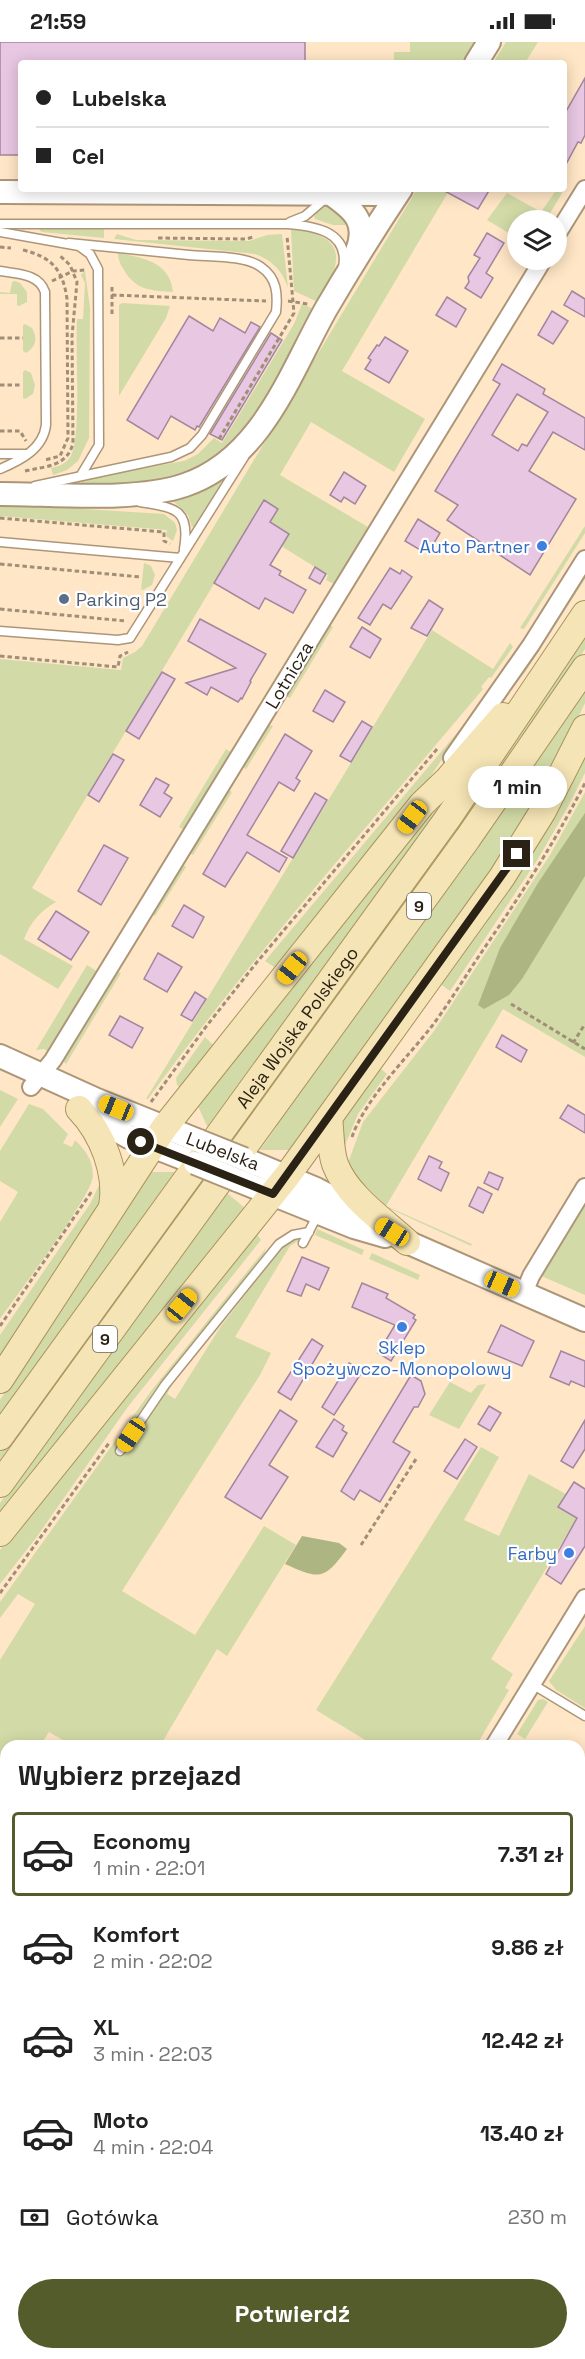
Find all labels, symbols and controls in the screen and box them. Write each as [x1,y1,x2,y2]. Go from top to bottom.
text: 21:59 [30,7,86,35]
text: Lubelska [72,84,167,112]
text: Cel [72,142,105,170]
map controls [507,210,567,270]
button: layers [507,210,567,270]
place label: Auto Partner [419,535,530,558]
marker: Auto Partner [535,539,549,553]
place label: Parking P2 [76,588,167,611]
marker: Parking P2 [57,592,71,606]
street label: Lotnicza [260,637,318,713]
callout: 1 min [468,767,566,809]
text: 1 min [493,774,542,800]
car [394,797,430,837]
route end [503,840,530,867]
road number: 9 [407,893,431,919]
street label: Aleja Wojska Polskiego [231,942,363,1112]
car [274,948,310,988]
car [96,1093,136,1123]
street label: Lubelska [183,1127,263,1175]
route start [127,1128,154,1155]
car [372,1215,412,1249]
car [482,1268,522,1300]
car [164,1285,200,1325]
marker: Sklep Spożywczo-Monopolowy [395,1320,409,1334]
road number: 9 [93,1326,117,1352]
place label: Sklep Spożywczo-Monopolowy [292,1336,512,1380]
car [113,1415,149,1455]
place label: Farby [508,1542,557,1565]
marker: Farby [562,1546,576,1560]
text: Wybierz przejazd [18,1758,242,1793]
icon: car [21,1827,75,1881]
text: Economy [93,1827,191,1855]
text: 7.31 zł [498,1840,564,1868]
text: 1 min · 22:01 [93,1855,205,1881]
icon: car [21,1920,75,1974]
text: Komfort [93,1920,180,1948]
text: 9.86 zł [491,1933,564,1961]
text: 2 min · 22:02 [93,1948,213,1974]
icon: car [21,2013,75,2067]
text: XL [93,2013,119,2041]
text: 12.42 zł [481,2026,564,2054]
text: 3 min · 22:03 [93,2041,213,2067]
icon: car [21,2106,75,2160]
text: Moto [93,2106,149,2134]
text: 13.40 zł [480,2119,564,2147]
text: 4 min · 22:04 [93,2134,214,2160]
icon: cash [18,2201,51,2234]
text: Gotówka [66,2203,159,2231]
text: 230 m [508,2204,567,2230]
button: Potwierdź [18,2279,567,2348]

